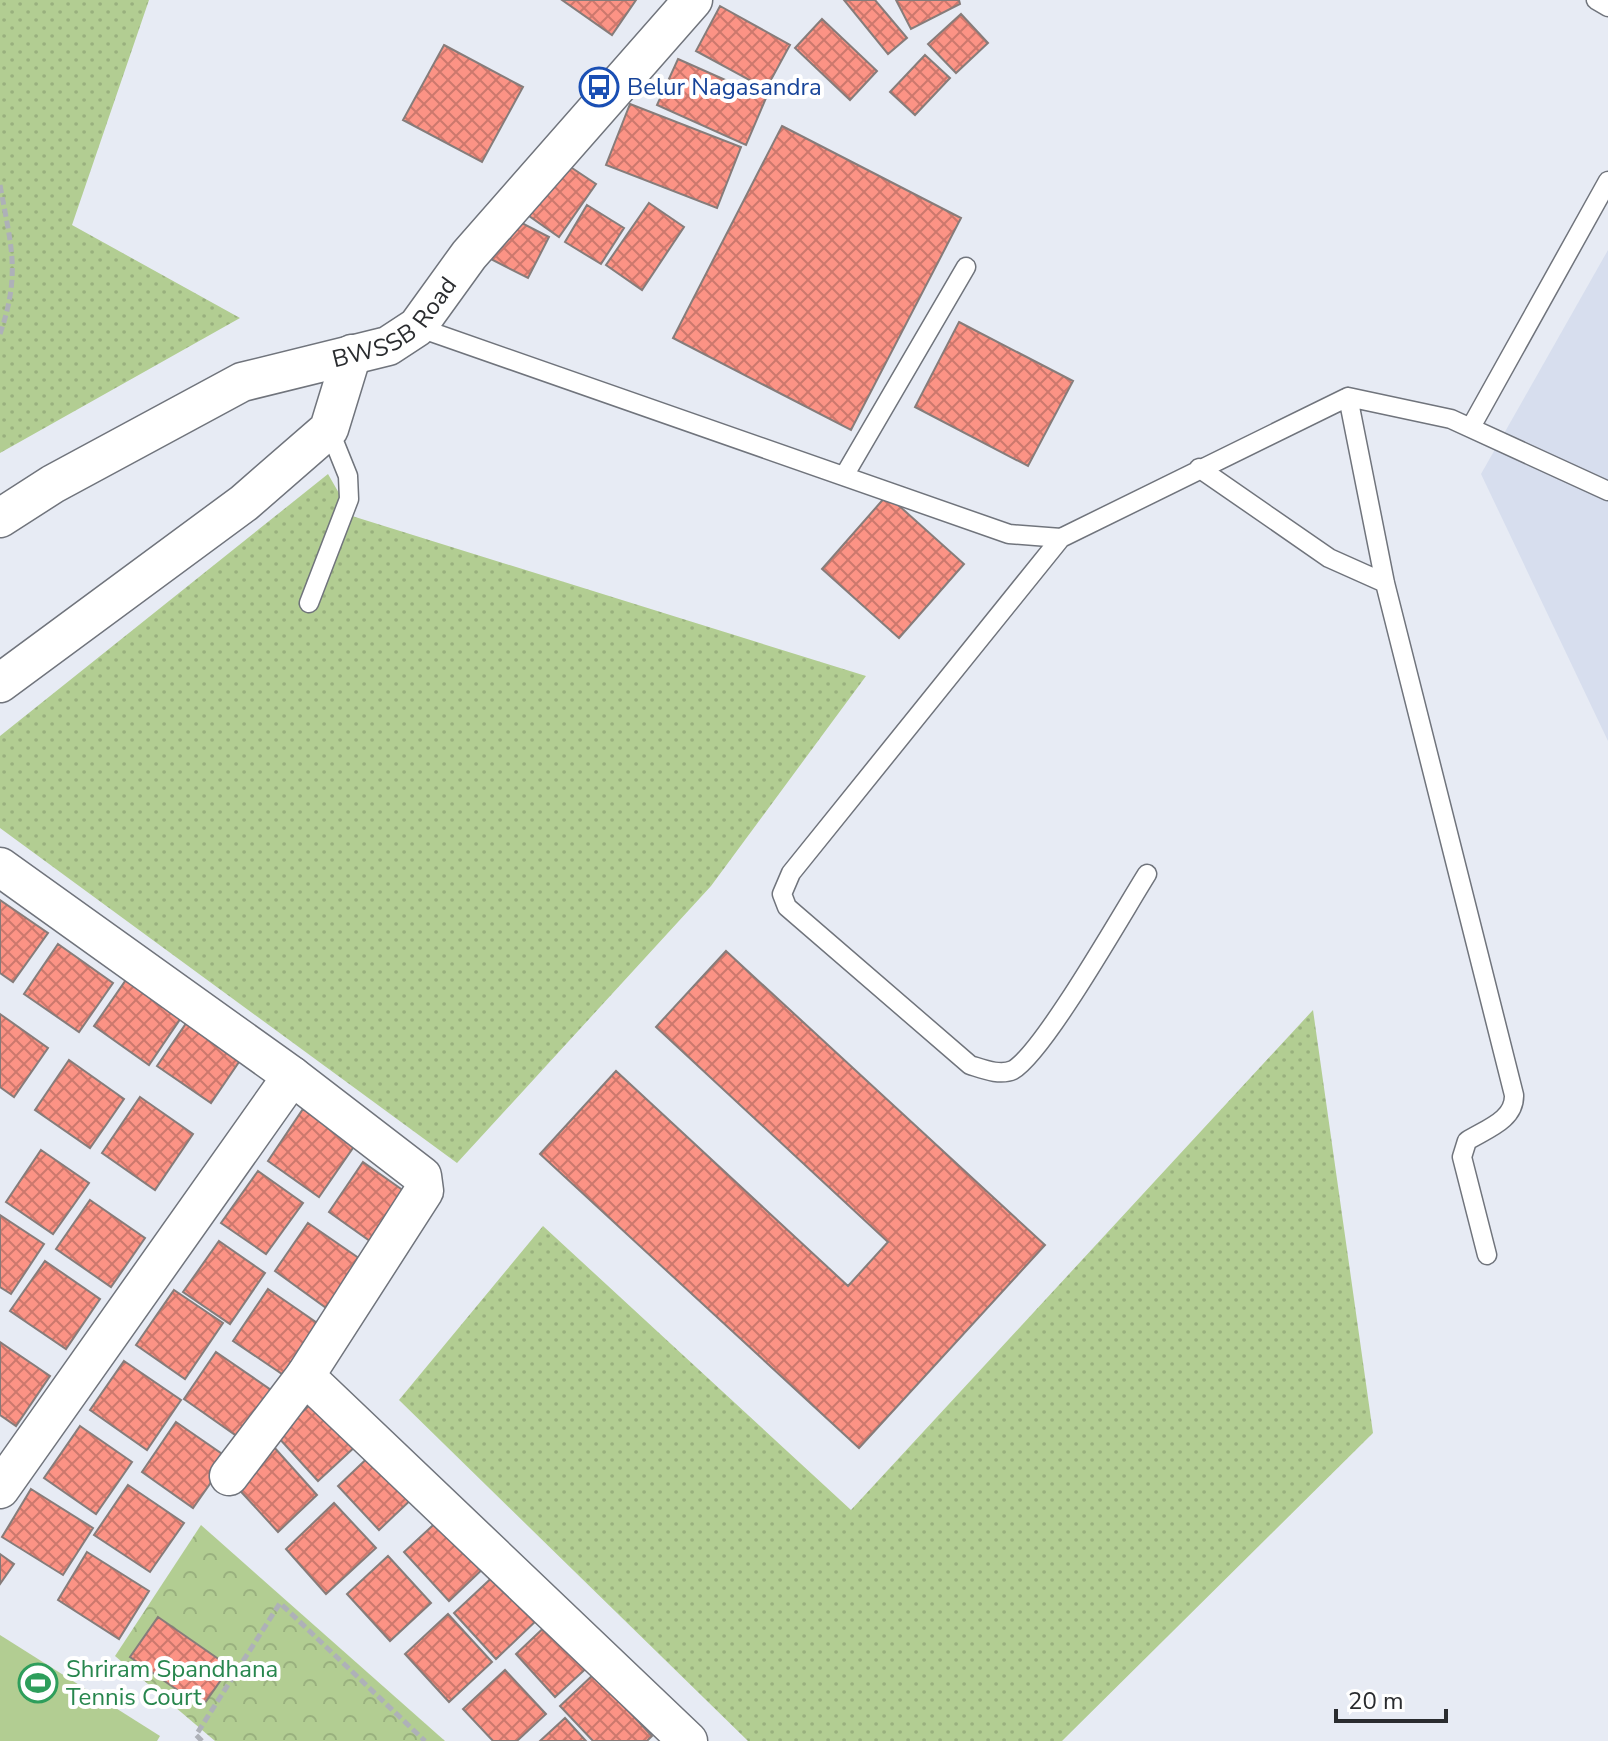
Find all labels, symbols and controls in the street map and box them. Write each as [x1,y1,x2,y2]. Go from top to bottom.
bus stop icon: Belur Nagasandra [578,66,620,108]
place label: Belur Nagasandra [627,71,822,103]
street label: BWSSB Road [329,270,464,375]
place label: Shriram Spandhana Tennis Court [66,1653,278,1713]
sports icon: Shriram Spandhana Tennis Court [17,1662,59,1704]
scale bar [1336,1673,1446,1723]
text: 20 m [1348,1685,1404,1717]

